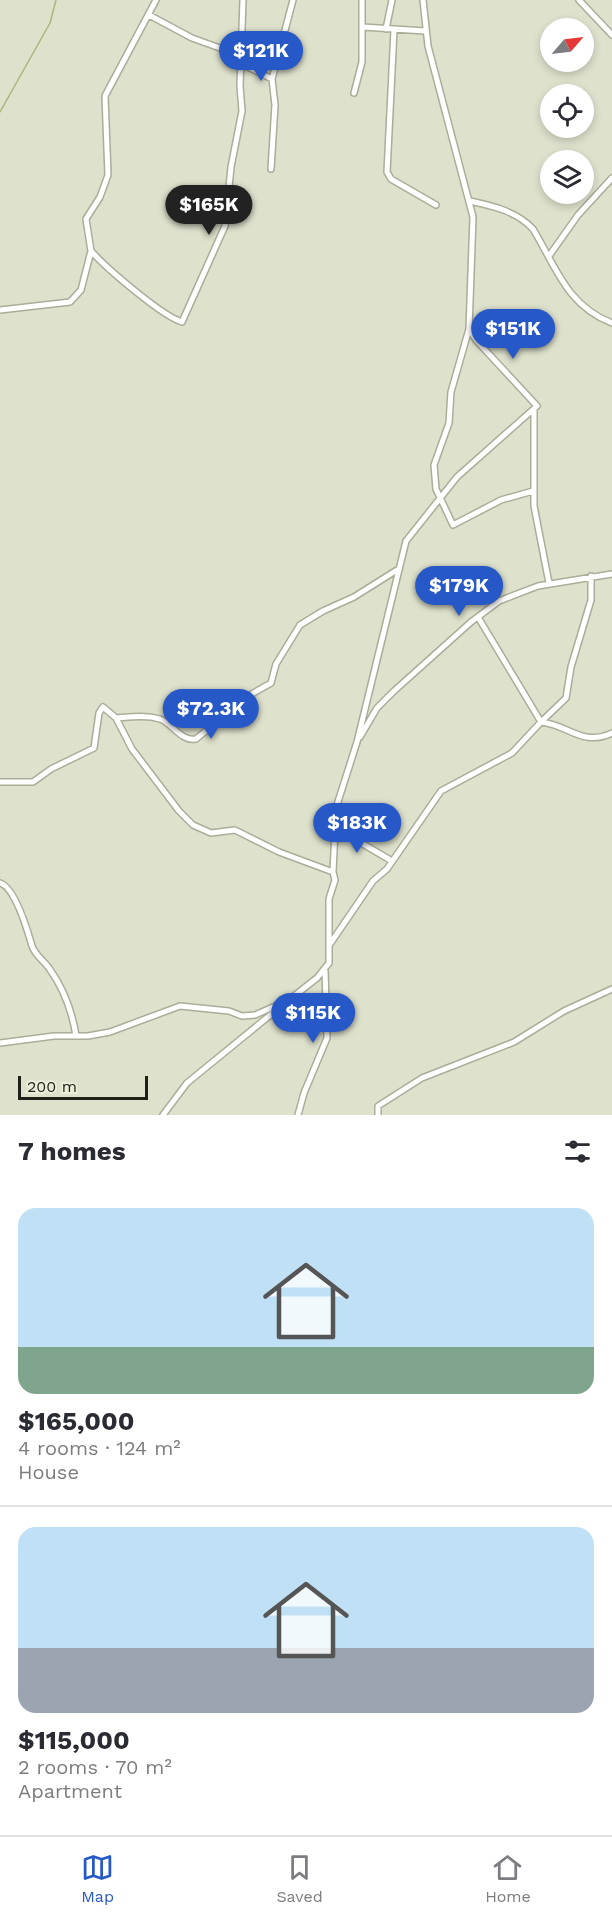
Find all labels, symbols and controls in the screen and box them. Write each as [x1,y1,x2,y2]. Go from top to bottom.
north arrow [540,18,594,72]
map controls [540,18,594,204]
pin: $121K [219,31,303,82]
text: $121K [233,38,289,62]
button: locate [540,84,594,138]
button: layers [540,150,594,204]
pin: $165K [167,185,251,236]
text: $165K [179,192,239,216]
pin: $151K [471,309,555,360]
text: $151K [485,316,541,340]
pin: $179K [417,566,501,617]
text: $179K [429,573,489,597]
pin: $72.3K [162,689,260,740]
text: $72.3K [177,696,245,720]
pin: $183K [315,803,399,854]
text: $183K [327,810,387,834]
pin: $115K [271,993,355,1044]
text: $115K [285,1000,341,1024]
scale bar [18,1073,148,1100]
text: 200 m [27,1077,77,1096]
icon: filters [561,1135,594,1168]
text: 7 homes [18,1136,126,1166]
icon: home [252,1247,360,1355]
text: $165,000 [18,1406,135,1436]
text: 4 rooms · 124 m² [18,1436,181,1460]
text: House [18,1460,79,1484]
icon: home [252,1566,360,1674]
text: $115,000 [18,1725,130,1755]
text: 2 rooms · 70 m² [18,1755,172,1779]
text: Apartment [18,1779,122,1803]
tab: Map [81,1851,114,1906]
tab: Saved [276,1851,323,1906]
tab: Home [485,1851,531,1906]

